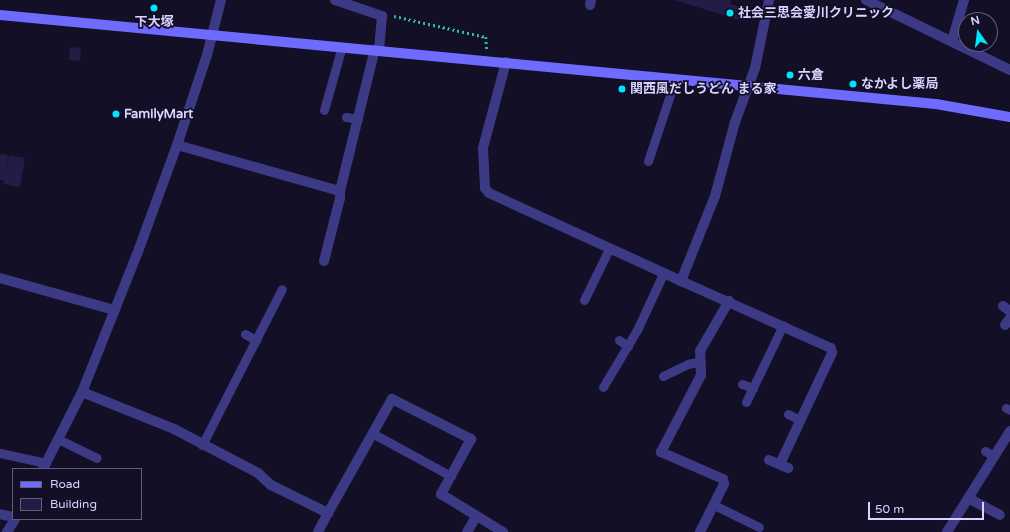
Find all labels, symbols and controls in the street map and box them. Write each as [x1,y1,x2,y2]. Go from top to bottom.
marker: 下大塚 [149,3,159,13]
place label: 社会三思会愛川クリニック [738,5,894,21]
marker: 社会三思会愛川クリニック [725,8,735,18]
north arrow [958,12,998,52]
text: N [969,13,981,28]
place label: 下大塚 [135,14,173,30]
place label: 六倉 [798,67,824,83]
marker: 六倉 [785,70,795,80]
place label: なかよし薬局 [861,76,939,92]
marker: なかよし薬局 [848,79,858,89]
place label: 関西風だしうどん まる家 [630,81,776,97]
marker: 関西風だしうどん まる家 [617,84,627,94]
place label: FamilyMart [124,106,193,122]
marker: FamilyMart [111,109,121,119]
legend [12,468,142,520]
text: Road [50,477,80,491]
scale bar [870,494,986,520]
text: Building [50,497,97,511]
text: 50 m [875,502,904,516]

